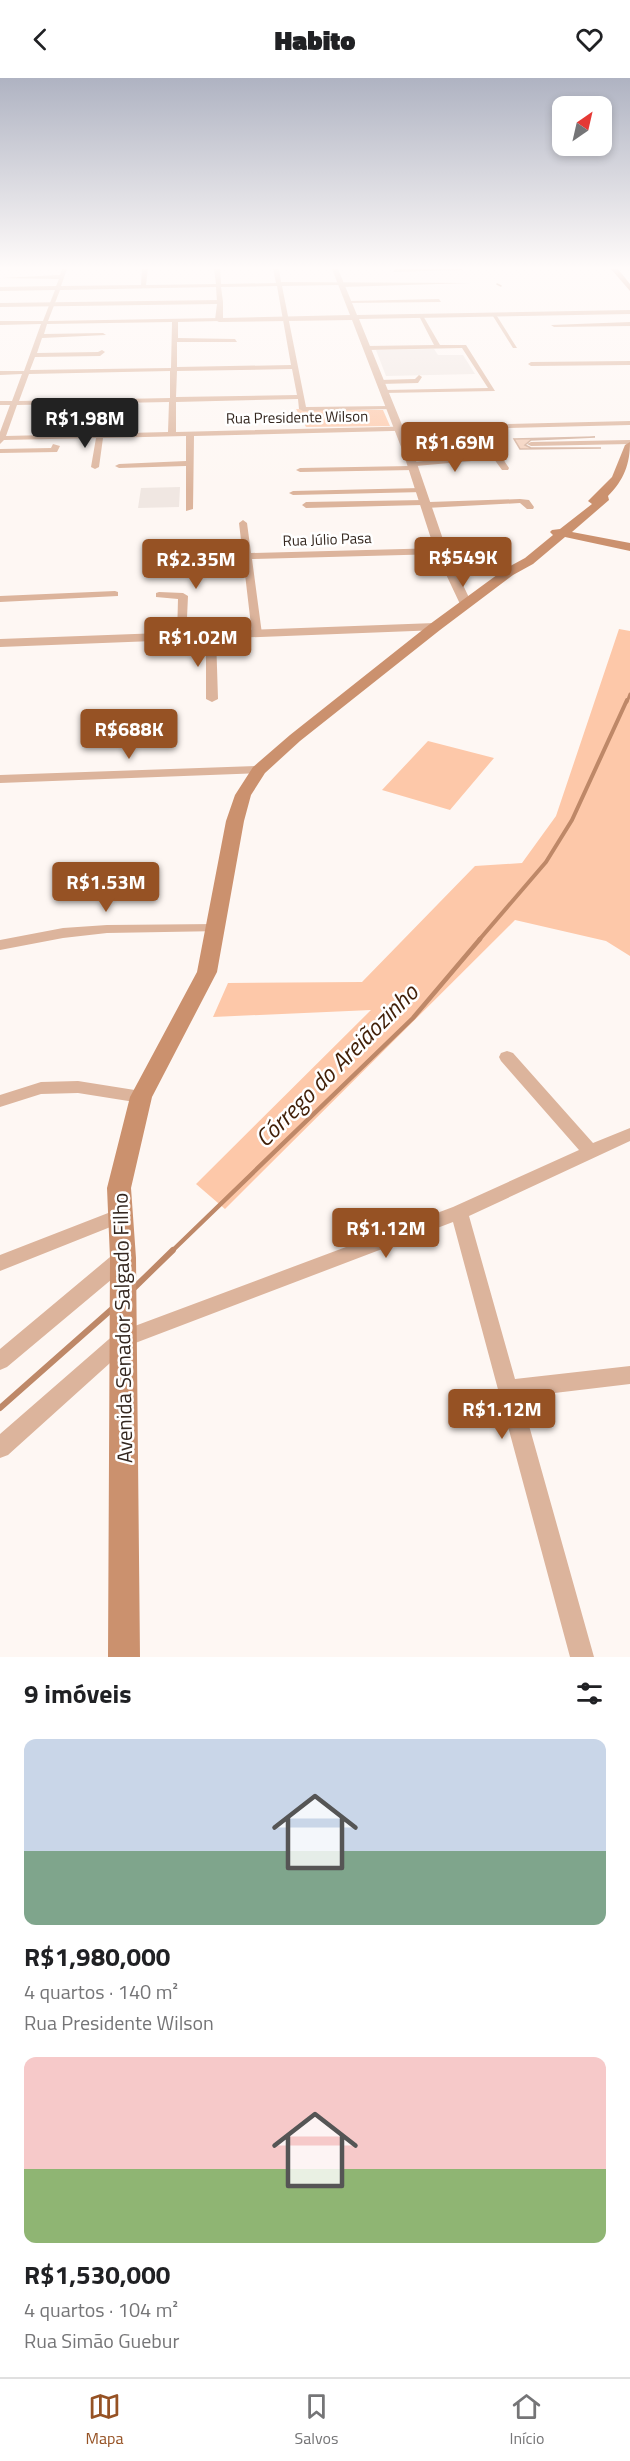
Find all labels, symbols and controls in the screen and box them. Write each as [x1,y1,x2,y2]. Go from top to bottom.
text: Habito [275,19,355,60]
icon: back [24,23,57,56]
icon: heart [573,23,606,56]
north arrow [552,96,612,156]
map controls [552,96,612,156]
pin: R$1.98M [30,398,140,449]
text: R$1.98M [45,402,125,433]
street label: Rua Presidente Wilson [226,404,368,430]
pin: R$1.69M [400,422,510,473]
text: R$1.69M [415,426,495,457]
street label: Rua Júlio Pasa [282,526,372,552]
pin: R$549K [414,537,512,588]
pin: R$2.35M [141,539,251,590]
text: R$549K [428,541,498,572]
text: R$2.35M [156,543,236,574]
pin: R$1.02M [143,617,253,668]
text: R$1.02M [158,621,238,652]
pin: R$688K [80,709,178,760]
text: R$688K [94,713,164,744]
pin: R$1.53M [51,862,161,913]
text: R$1.53M [66,866,146,897]
water label: Córrego do Areiãozinho [246,974,427,1155]
street label: Avenida Senador Salgado Filho [104,1193,140,1463]
pin: R$1.12M [331,1208,441,1259]
text: R$1.12M [346,1212,426,1243]
pin: R$1.12M [447,1389,557,1440]
text: R$1.12M [462,1393,542,1424]
text: 9 imóveis [24,1674,131,1713]
icon: filters [573,1677,606,1710]
icon: home [261,1778,369,1886]
text: R$1,980,000 [24,1937,170,1976]
text: 4 quartos · 140 m² [24,1976,178,2007]
text: Rua Presidente Wilson [24,2007,214,2038]
icon: home [261,2096,369,2204]
text: R$1,530,000 [24,2255,170,2294]
text: 4 quartos · 104 m² [24,2294,178,2325]
text: Rua Simão Guebur [24,2325,179,2356]
tab: Mapa [86,2390,123,2450]
tab: Salvos [295,2390,338,2450]
tab: Início [509,2390,544,2450]

